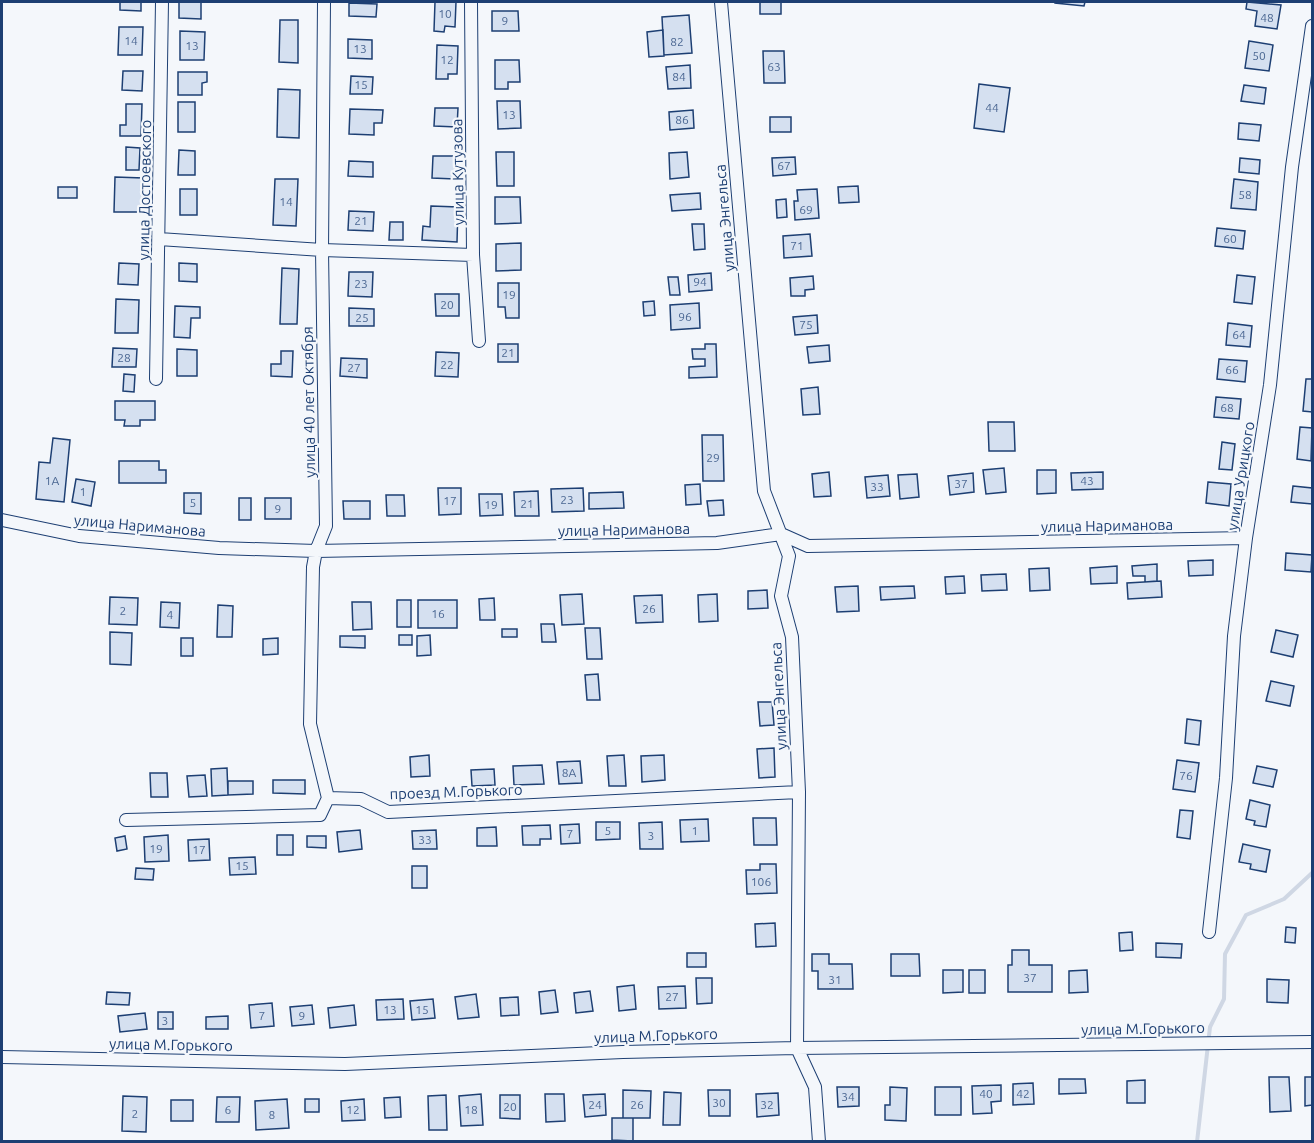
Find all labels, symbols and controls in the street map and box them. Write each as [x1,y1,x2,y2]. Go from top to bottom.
house number: 10 [438,7,452,20]
house number: 48 [1260,11,1274,24]
house number: 9 [502,14,508,27]
house number: 14 [124,34,138,47]
house number: 82 [670,35,684,48]
house number: 13 [185,39,199,52]
house number: 13 [353,42,367,55]
house number: 50 [1252,49,1266,62]
house number: 12 [440,53,454,66]
house number: 63 [767,60,781,73]
house number: 84 [672,70,686,83]
house number: 15 [354,78,368,91]
house number: 44 [985,101,999,114]
house number: 13 [502,108,516,121]
house number: 86 [675,113,689,126]
street label: улица Кутузова [448,118,467,226]
street label: улица Достоевского [135,119,154,261]
house number: 67 [777,159,791,172]
street label: улица Энгельса [711,164,738,273]
house number: 58 [1238,188,1252,201]
house number: 14 [279,195,293,208]
house number: 69 [799,203,813,216]
house number: 21 [354,214,368,227]
house number: 60 [1223,232,1237,245]
house number: 71 [790,239,804,252]
house number: 94 [693,275,707,288]
house number: 23 [354,277,368,290]
house number: 19 [502,288,516,301]
house number: 20 [440,298,454,311]
house number: 96 [678,310,692,323]
house number: 25 [355,311,369,324]
house number: 75 [799,318,813,331]
street label: улица 40 лет Октября [299,326,318,478]
house number: 64 [1232,328,1246,341]
house number: 21 [501,346,515,359]
house number: 28 [117,351,131,364]
house number: 22 [440,358,454,371]
house number: 27 [347,361,361,374]
house number: 66 [1225,363,1239,376]
house number: 68 [1220,401,1234,414]
street label: улица Урицкого [1223,420,1258,532]
house number: 29 [706,451,720,464]
house number: 1А [45,474,59,487]
house number: 43 [1080,474,1094,487]
house number: 37 [954,477,968,490]
house number: 33 [870,480,884,493]
house number: 1 [80,485,86,498]
house number: 23 [560,493,574,506]
house number: 17 [443,494,457,507]
house number: 5 [190,496,196,509]
house number: 21 [520,497,534,510]
house number: 19 [484,498,498,511]
house number: 9 [275,502,281,515]
street label: улица Нариманова [73,511,207,540]
street label: улица Нариманова [1041,516,1173,535]
street label: улица Нариманова [558,520,690,539]
house number: 26 [642,602,656,615]
house number: 2 [120,604,126,617]
house number: 16 [431,607,445,620]
house number: 4 [167,608,174,621]
street label: улица Энгельса [767,642,790,750]
house number: 8А [562,766,576,779]
house number: 76 [1179,769,1193,782]
street label: проезд М.Горького [389,781,523,802]
house number: 5 [605,824,611,837]
house number: 1 [692,824,698,837]
house number: 7 [567,827,573,840]
house number: 3 [648,829,654,842]
house number: 33 [418,833,432,846]
house number: 19 [149,842,163,855]
house number: 17 [192,843,206,856]
house number: 15 [235,859,249,872]
house number: 106 [751,875,771,888]
house number: 37 [1023,971,1037,984]
house number: 31 [828,973,842,986]
house number: 27 [665,990,679,1003]
house number: 13 [383,1003,397,1016]
house number: 15 [415,1003,429,1016]
house number: 7 [259,1009,265,1022]
house number: 9 [299,1009,305,1022]
house number: 3 [162,1014,168,1027]
street label: улица М.Горького [1081,1019,1205,1038]
street label: улица М.Горького [594,1025,718,1046]
street label: улица М.Горького [109,1035,233,1054]
house number: 40 [979,1087,993,1100]
house number: 42 [1016,1087,1030,1100]
house number: 34 [841,1090,855,1103]
house number: 30 [712,1096,726,1109]
house number: 24 [588,1098,602,1111]
house number: 26 [630,1098,644,1111]
house number: 32 [760,1098,774,1111]
house number: 20 [503,1100,517,1113]
house number: 6 [225,1103,232,1116]
house number: 12 [346,1103,360,1116]
house number: 18 [464,1103,478,1116]
house number: 2 [132,1107,138,1120]
house number: 8 [269,1108,276,1121]

